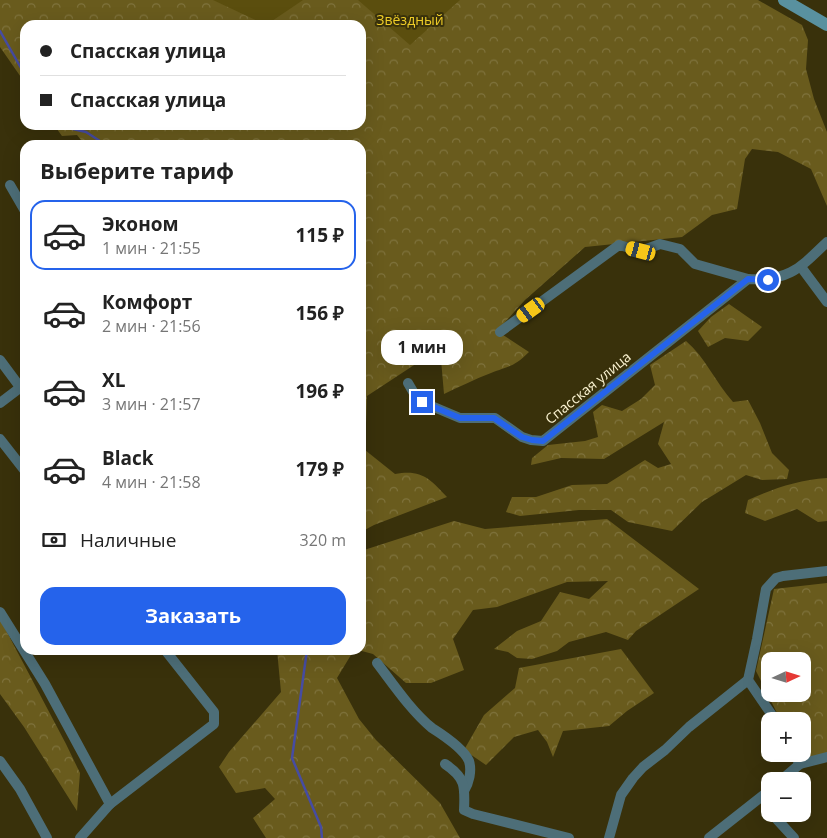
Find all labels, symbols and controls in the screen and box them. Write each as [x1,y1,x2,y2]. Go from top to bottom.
park label: Звёздный [376,10,444,29]
text: Спасская улица [70,38,226,64]
text: Спасская улица [70,87,226,113]
text: Выберите тариф [40,155,234,185]
text: Эконом [102,211,179,237]
icon: car [42,213,87,258]
text: 115 ₽ [295,222,344,248]
text: 1 мин · 21:55 [102,237,201,259]
car [624,240,657,262]
route start [757,269,779,291]
text: Комфорт [102,289,192,315]
icon: car [42,291,87,336]
car [514,295,547,325]
text: 156 ₽ [295,300,344,326]
text: 2 мин · 21:56 [102,315,201,337]
callout: 1 мин [381,330,463,364]
text: 1 мин [398,336,446,358]
street label: Спасская улица [541,347,635,428]
text: XL [102,367,125,393]
icon: car [42,369,87,414]
text: 196 ₽ [295,378,344,404]
route end [411,391,433,413]
text: 3 мин · 21:57 [102,393,201,415]
text: Black [102,445,154,471]
icon: car [42,447,87,492]
text: 179 ₽ [295,456,344,482]
text: 4 мин · 21:58 [102,471,201,493]
icon: cash [40,526,68,554]
text: Наличные [80,527,176,553]
text: 320 m [300,529,346,551]
button: Заказать [40,587,346,645]
north arrow [761,652,811,702]
map controls [761,652,811,822]
button: + [761,712,811,762]
button: − [761,772,811,822]

